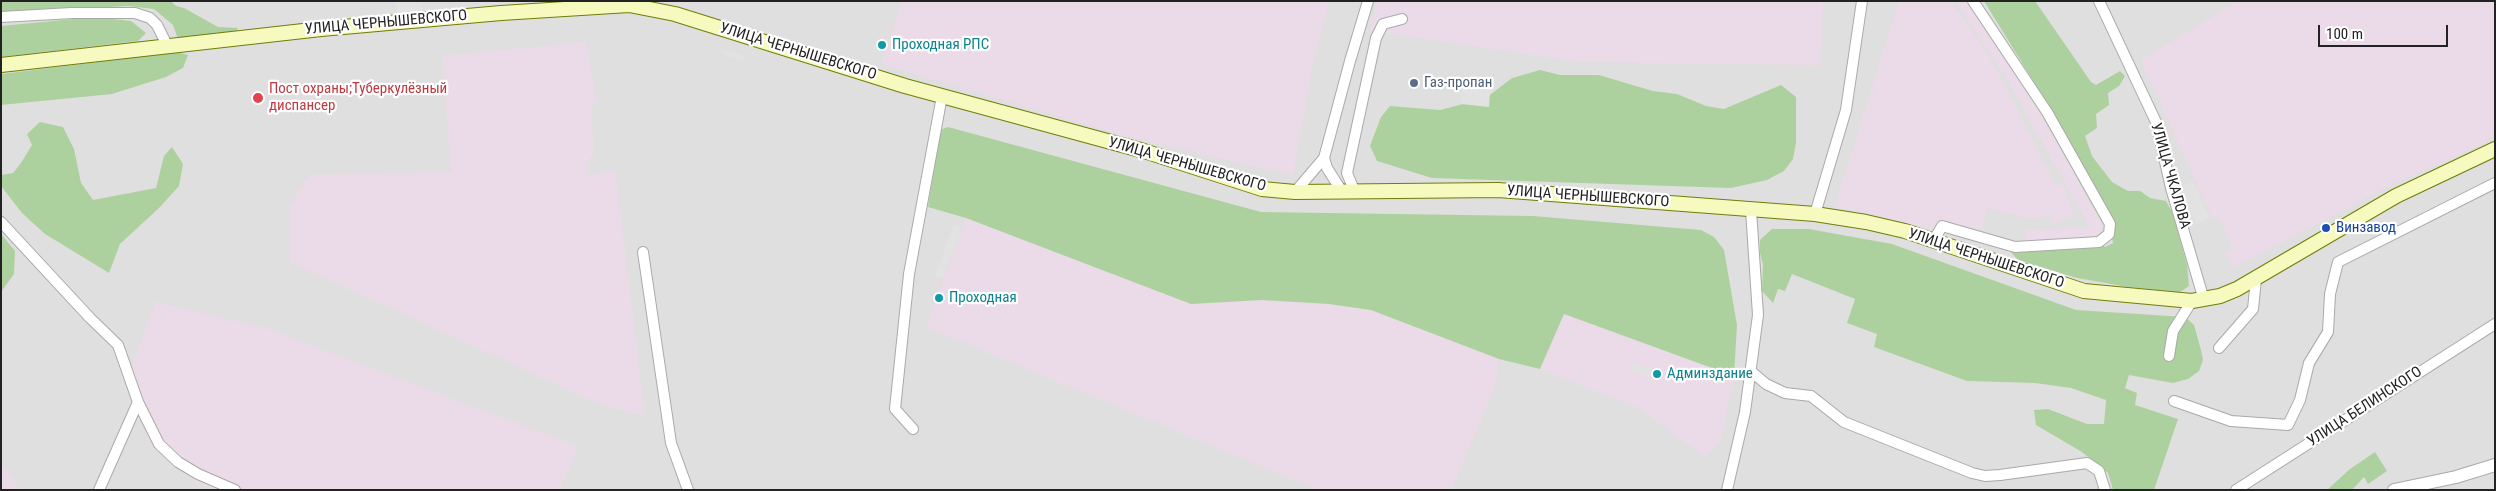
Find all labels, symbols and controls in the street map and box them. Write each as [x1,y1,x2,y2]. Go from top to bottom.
street label: УЛИЦА ЧЕРНЫШЕВСКОГО [304,7,468,39]
scale bar [2321,15,2451,47]
street label: УЛИЦА ЧЕРНЫШЕВСКОГО [717,20,879,84]
text: 100 m [2326,25,2363,43]
place label: Проходная РПС [892,36,989,54]
marker: Проходная РПС [876,39,888,51]
place label: Газ-пропан [1424,74,1492,92]
marker: Газ-пропан [1408,77,1420,89]
place label: Пост охраны;Туберкулёзный диспансер [269,80,447,115]
marker: Пост охраны;Туберкулёзный диспансер [251,91,265,105]
street label: УЛИЦА ЧКАЛОВА [2146,121,2194,231]
street label: УЛИЦА ЧЕРНЫШЕВСКОГО [1106,134,1268,196]
street label: УЛИЦА ЧЕРНЫШЕВСКОГО [1506,182,1670,212]
place label: Винзавод [2336,219,2396,237]
marker: Винзавод [2320,222,2332,234]
street label: УЛИЦА ЧЕРНЫШЕВСКОГО [1906,225,2066,293]
place label: Проходная [949,289,1017,307]
marker: Проходная [933,292,945,304]
street label: УЛИЦА БЕЛИНСКОГО [2304,363,2426,451]
place label: Админздание [1667,365,1753,383]
marker: Админздание [1651,368,1663,380]

